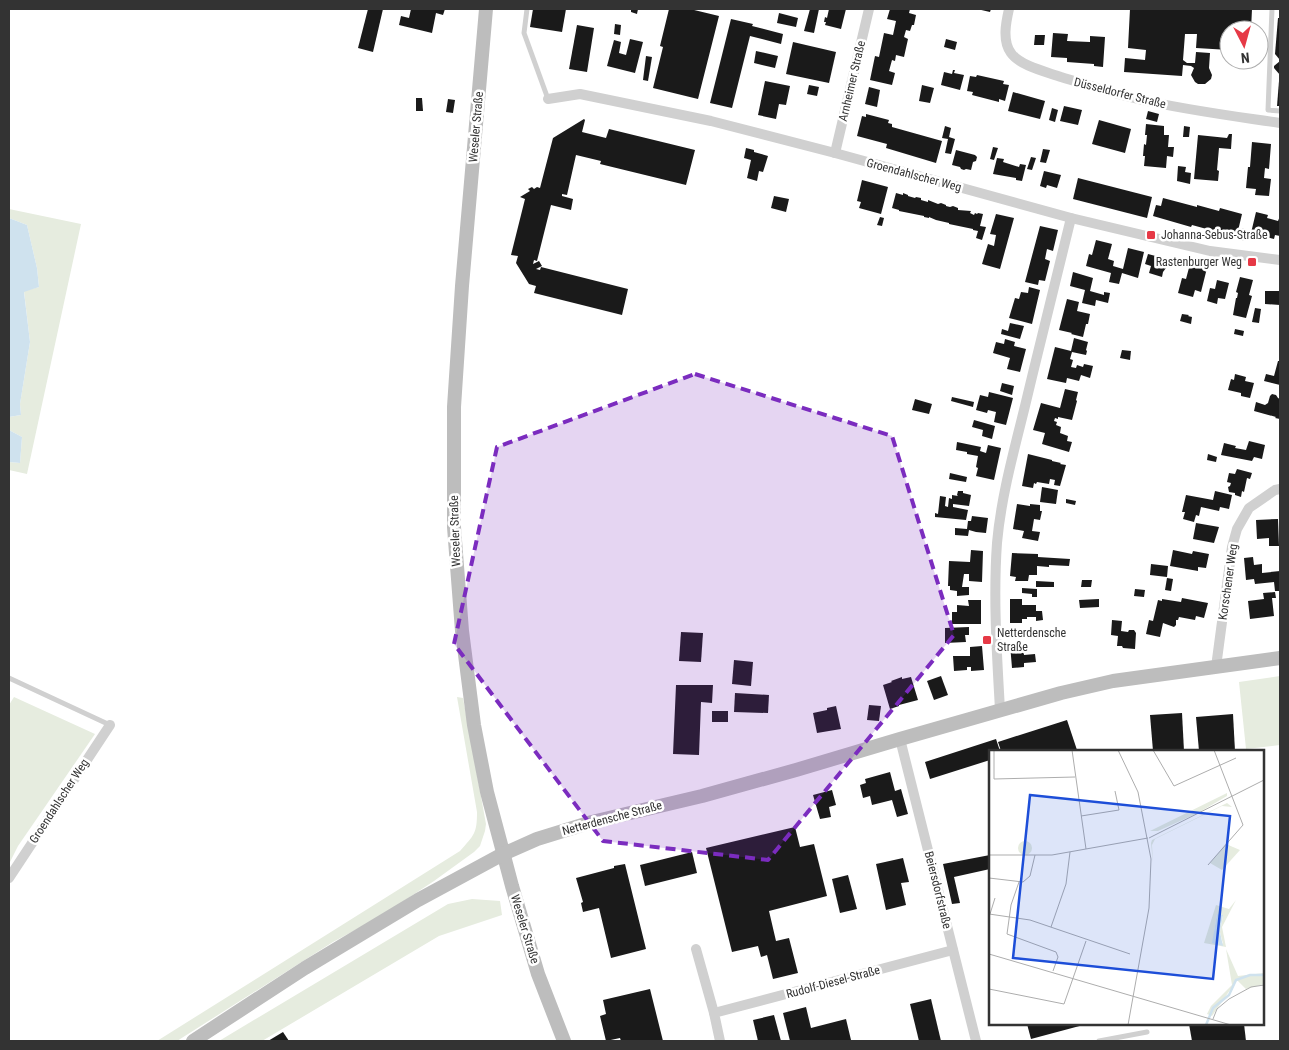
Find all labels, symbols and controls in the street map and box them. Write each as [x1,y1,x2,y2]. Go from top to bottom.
north arrow [1219,20,1269,70]
street label: Arnheimer Straße [836,39,868,123]
text: N [1240,50,1250,66]
street label: Düsseldorfer Straße [1073,75,1168,111]
street label: Weseler Straße [466,91,486,163]
street label: Groendahlscher Weg [865,156,963,194]
place label: Johanna-Sebus-Straße [1161,228,1268,242]
marker: Johanna-Sebus-Straße [1145,229,1157,241]
place label: Rastenburger Weg [1156,255,1242,269]
marker: Rastenburger Weg [1246,256,1258,268]
street label: Weseler Straße [447,495,463,567]
street label: Korschener Weg [1216,543,1240,621]
place label: Netterdensche Straße [997,626,1067,654]
marker: Netterdensche Straße [981,634,993,646]
inset map [989,750,1264,1025]
street label: Groendahlscher Weg [27,756,92,846]
street label: Netterdensche Straße [561,798,664,838]
street label: Beiersdorfstraße [922,850,954,931]
street label: Weseler Straße [508,893,542,965]
street label: Rudolf-Diesel-Straße [785,963,882,1001]

